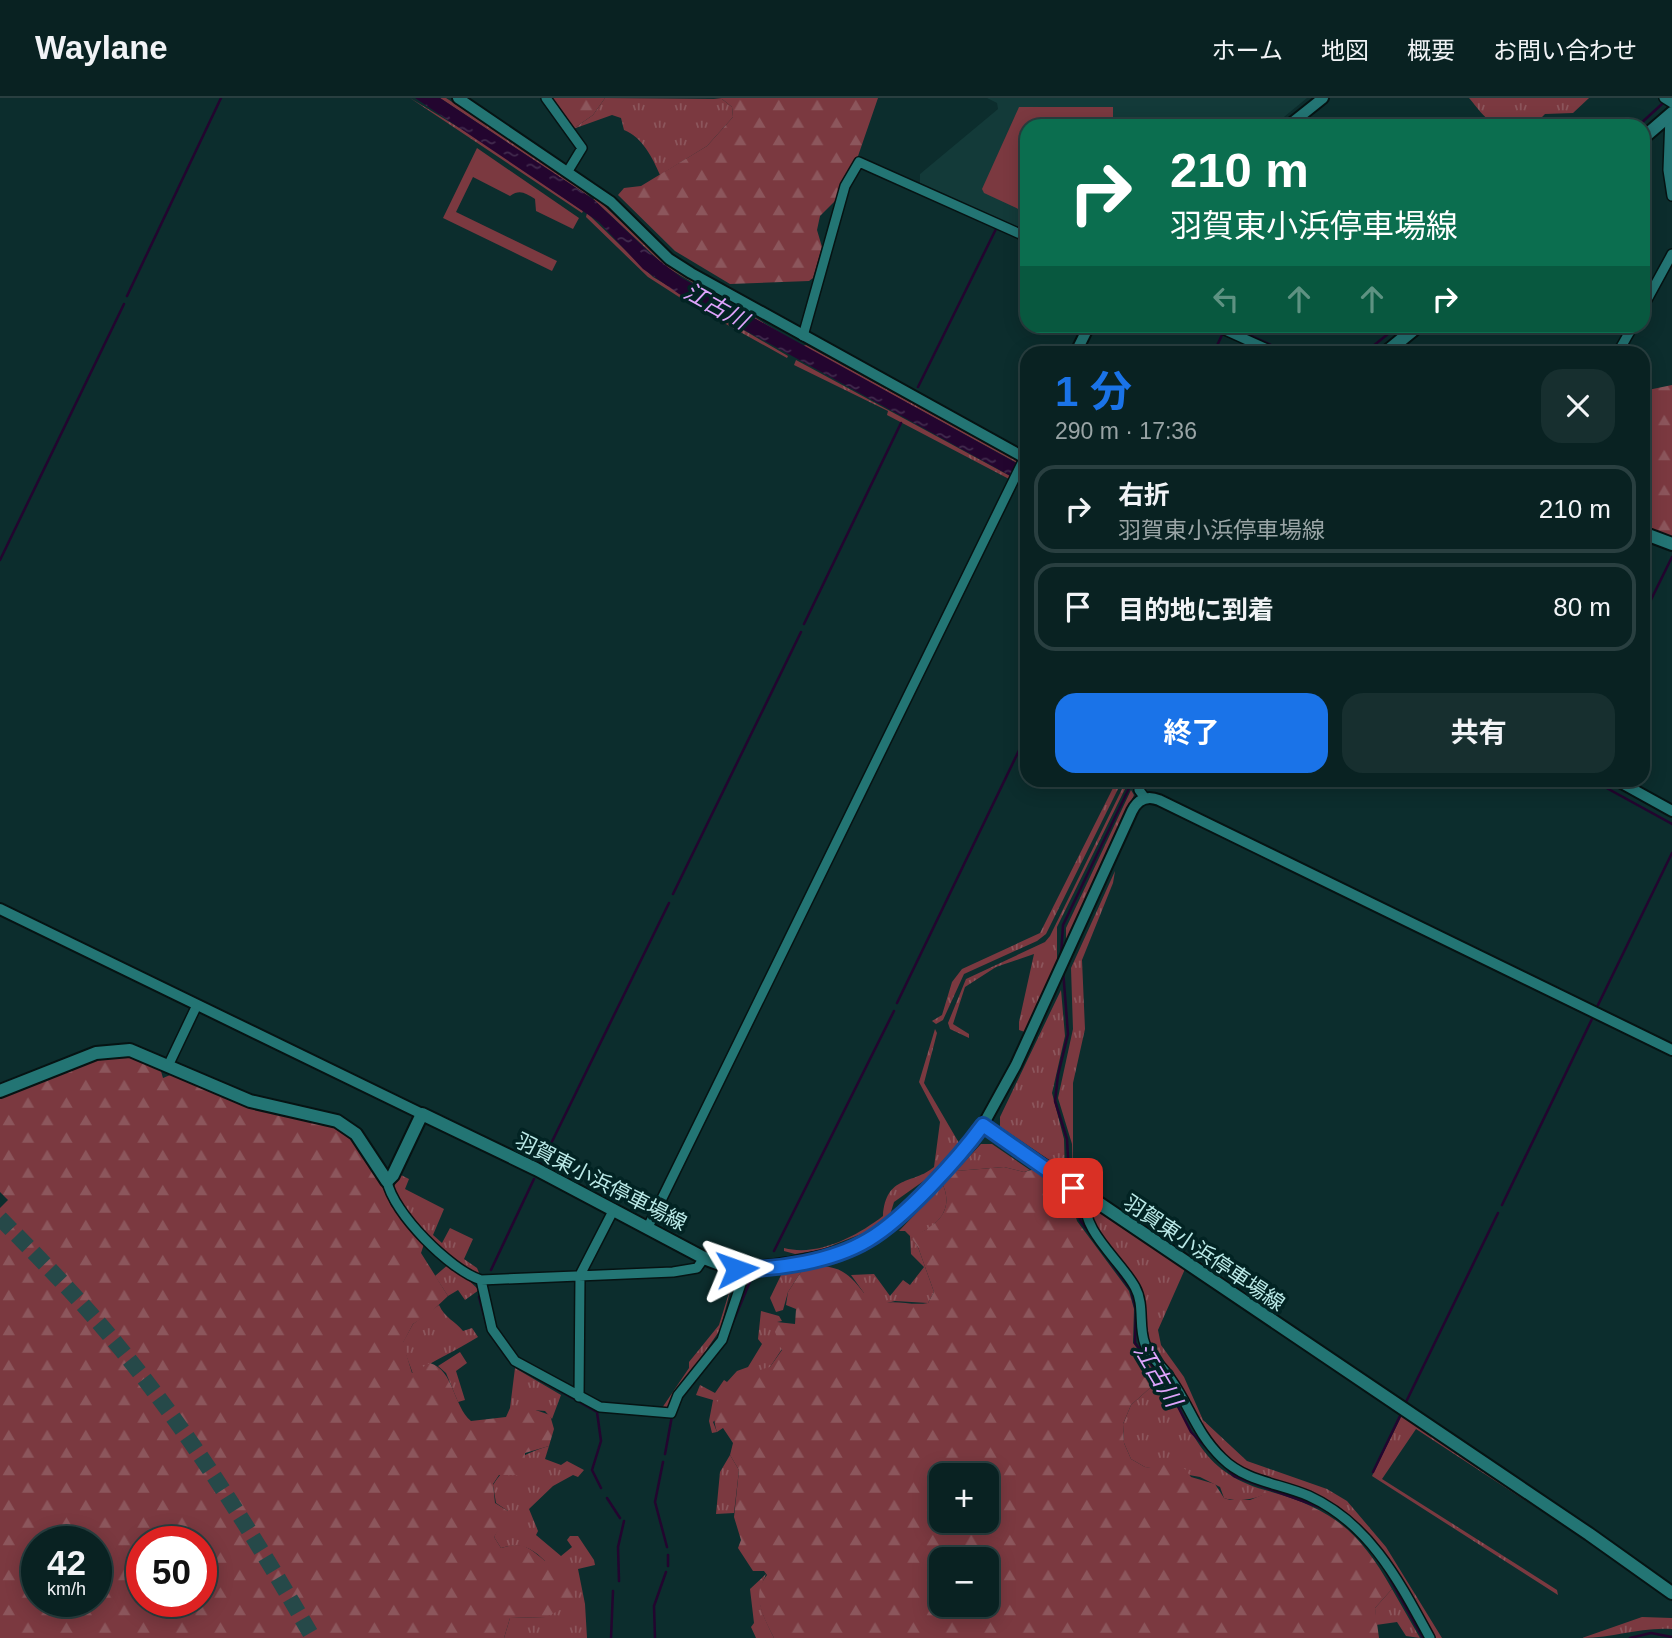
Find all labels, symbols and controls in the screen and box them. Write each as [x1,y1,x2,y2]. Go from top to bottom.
text: Waylane [35,29,168,66]
text: ホーム [1212,37,1283,64]
text: 地図 [1321,37,1369,64]
text: 概要 [1407,37,1455,64]
text: お問い合わせ [1493,37,1637,64]
text: 210 m [1170,143,1309,197]
icon: right [1055,147,1146,238]
text: 羽賀東小浜停車場線 [1170,208,1458,244]
water label: 江古川 [680,278,755,336]
icon: left [1207,280,1245,318]
icon: ahead [1280,280,1318,318]
icon: ahead [1353,280,1391,318]
icon: right [1426,280,1464,318]
text: 1 分 [1055,368,1132,415]
button: close [1541,369,1615,443]
text: 290 m · 17:36 [1055,418,1197,444]
text: 右折 [1118,480,1170,510]
icon: right [1059,490,1097,528]
text: 210 m [1539,494,1611,524]
text: 羽賀東小浜停車場線 [1118,517,1325,543]
icon: arrive [1059,588,1097,626]
text: 80 m [1553,592,1611,622]
text: 目的地に到着 [1118,595,1274,625]
button: 終了 [1055,693,1328,773]
button: 共有 [1342,693,1615,773]
street label: 羽賀東小浜停車場線 [512,1128,691,1235]
pin [1043,1158,1103,1218]
icon: arrive [1054,1169,1092,1207]
street label: 羽賀東小浜停車場線 [1120,1190,1289,1315]
position arrow [700,1232,774,1306]
water label: 江古川 [1129,1339,1188,1414]
map controls [929,1463,999,1617]
button: + [929,1463,999,1533]
speed limit sign: 50 [126,1526,217,1617]
text: 42 [47,1543,86,1582]
button: − [929,1547,999,1617]
text: km/h [47,1579,86,1599]

